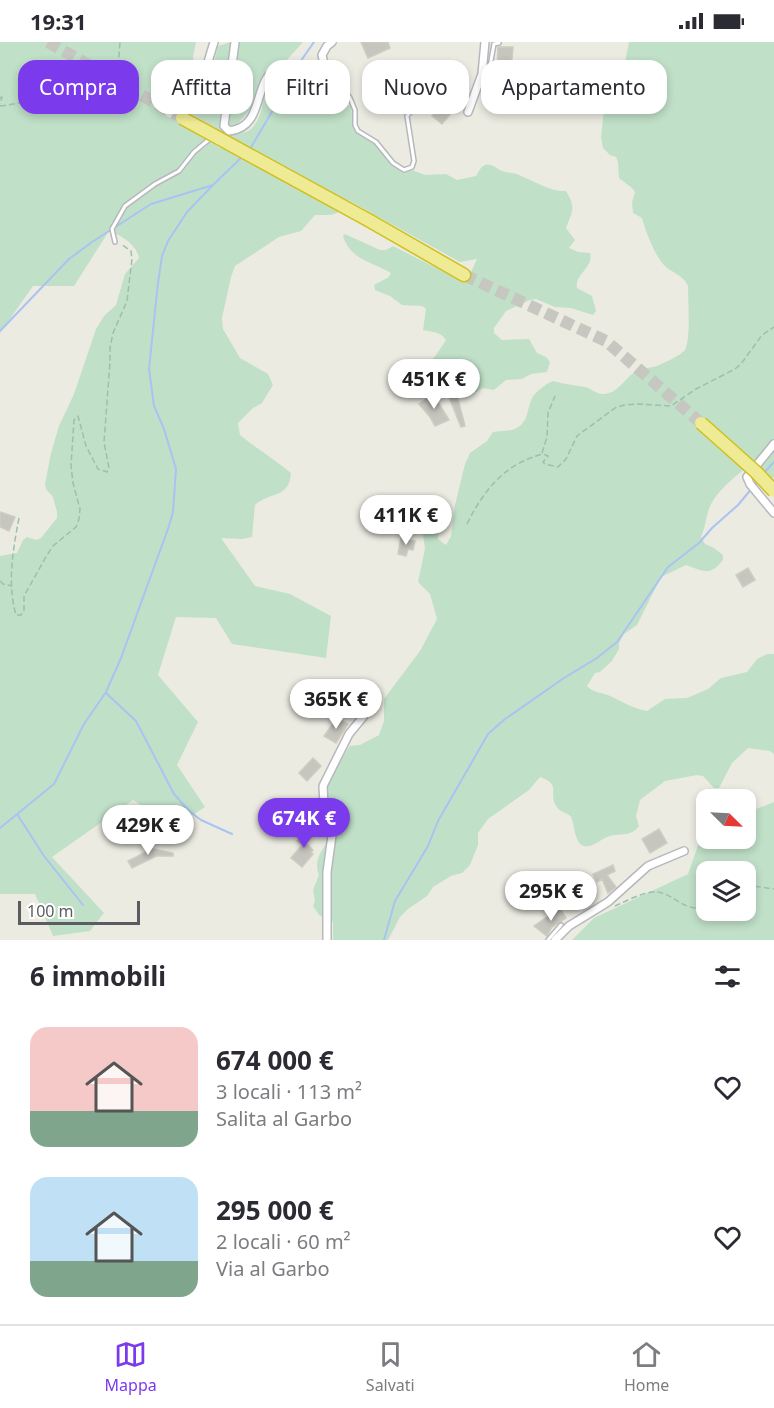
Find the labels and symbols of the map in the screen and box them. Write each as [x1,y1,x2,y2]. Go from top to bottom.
pin: 451K € [385,359,483,410]
pin: 411K € [357,495,455,546]
pin: 365K € [287,679,385,730]
north arrow [696,789,756,849]
pin: 674K € [255,798,353,849]
pin: 429K € [99,805,197,856]
pin: 295K € [502,871,600,922]
scale bar [18,898,140,926]

